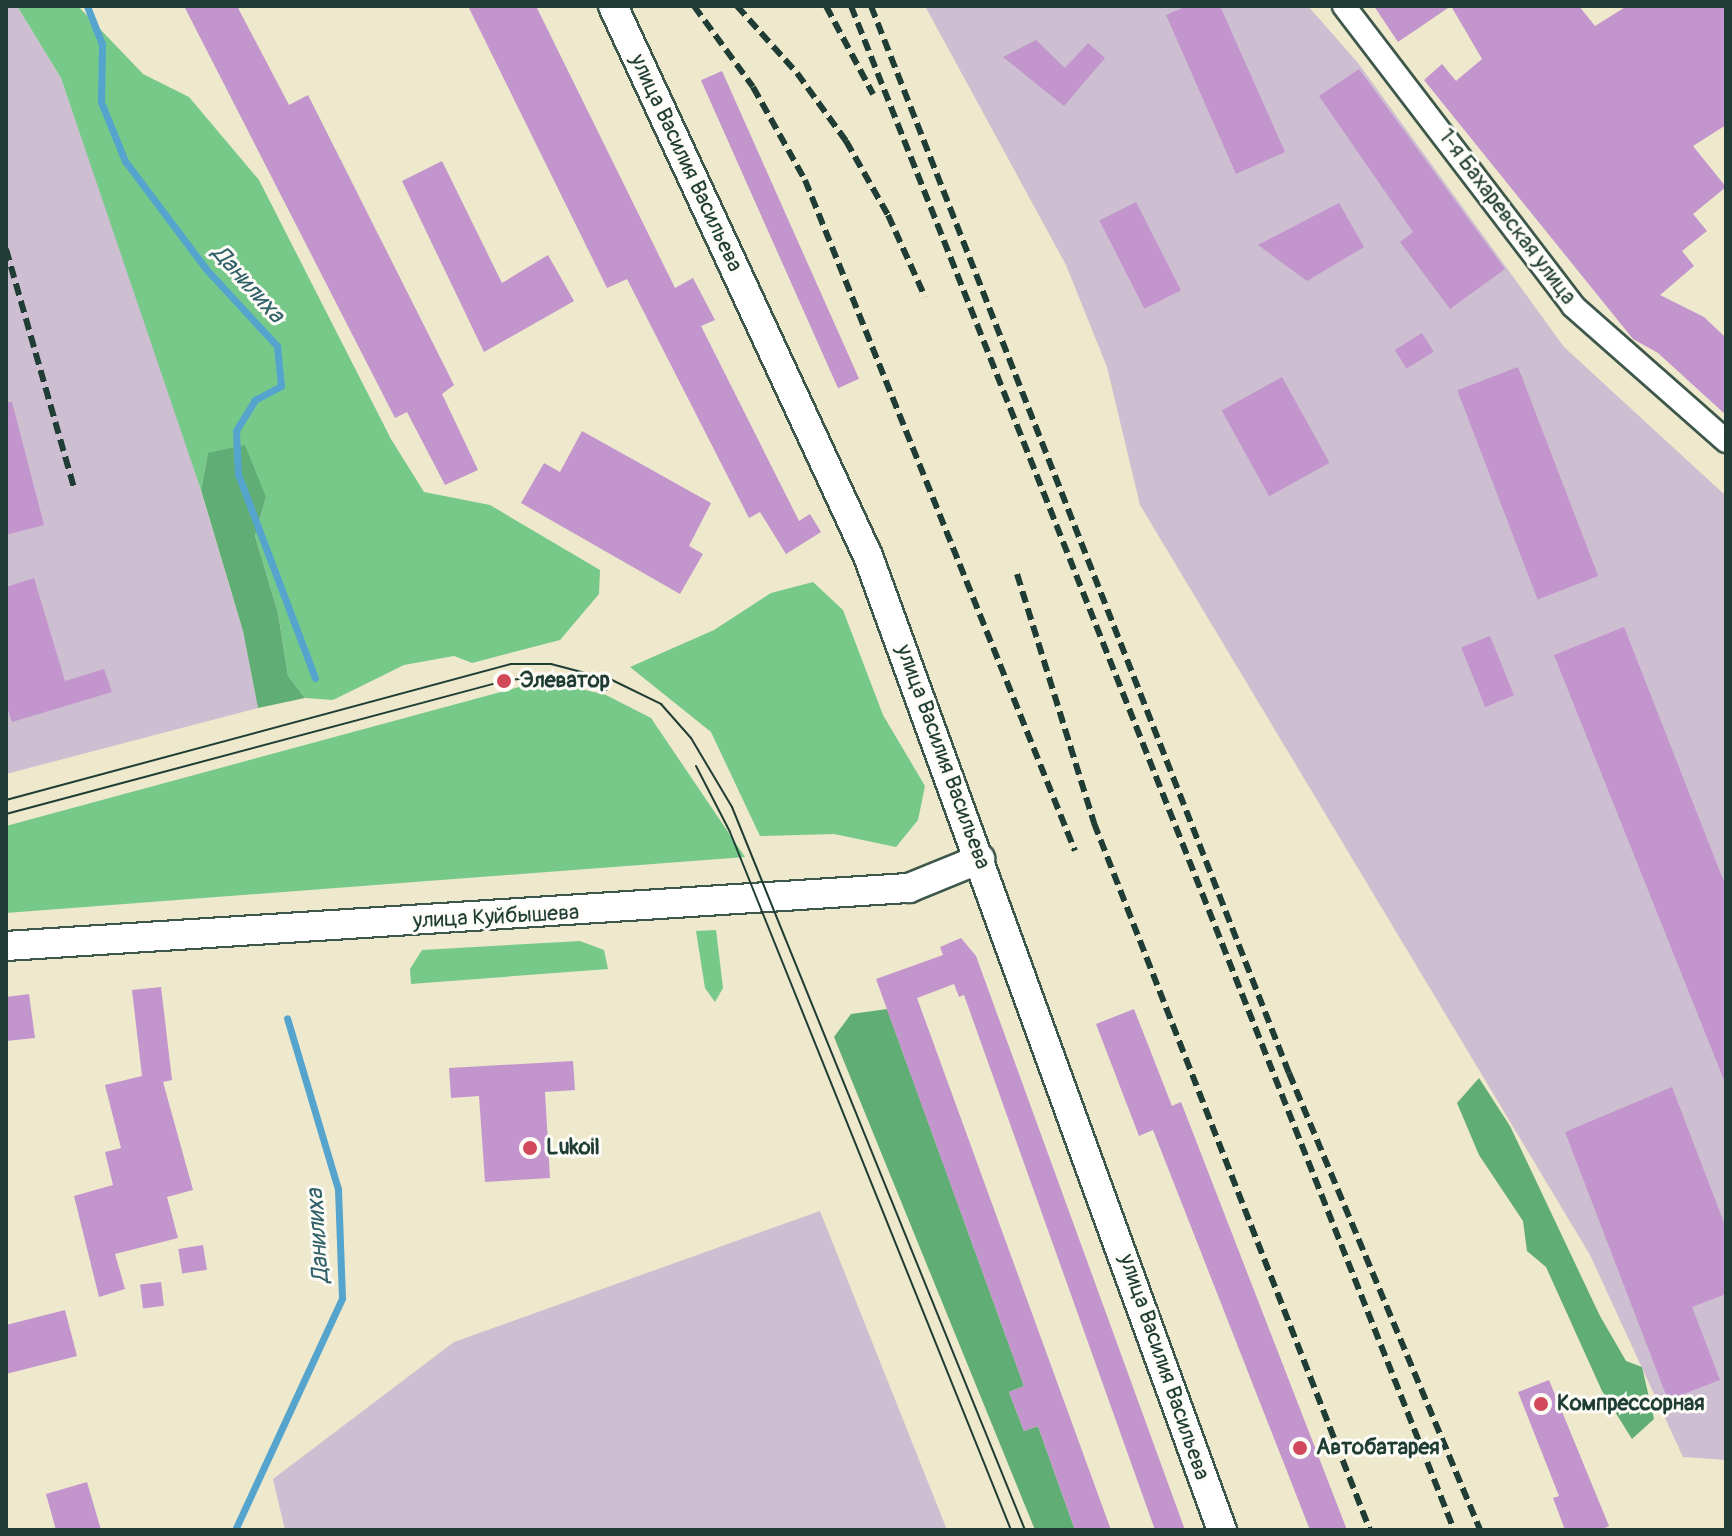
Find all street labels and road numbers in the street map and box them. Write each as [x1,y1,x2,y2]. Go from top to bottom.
street label: улица Василия Васильева [624,50,748,276]
street label: 1-я Бахаревская улица [1433,124,1581,310]
street label: улица Василия Васильева [890,641,996,873]
street label: улица Куйбышева [412,899,580,935]
street label: улица Василия Васильева [1113,1251,1215,1483]

